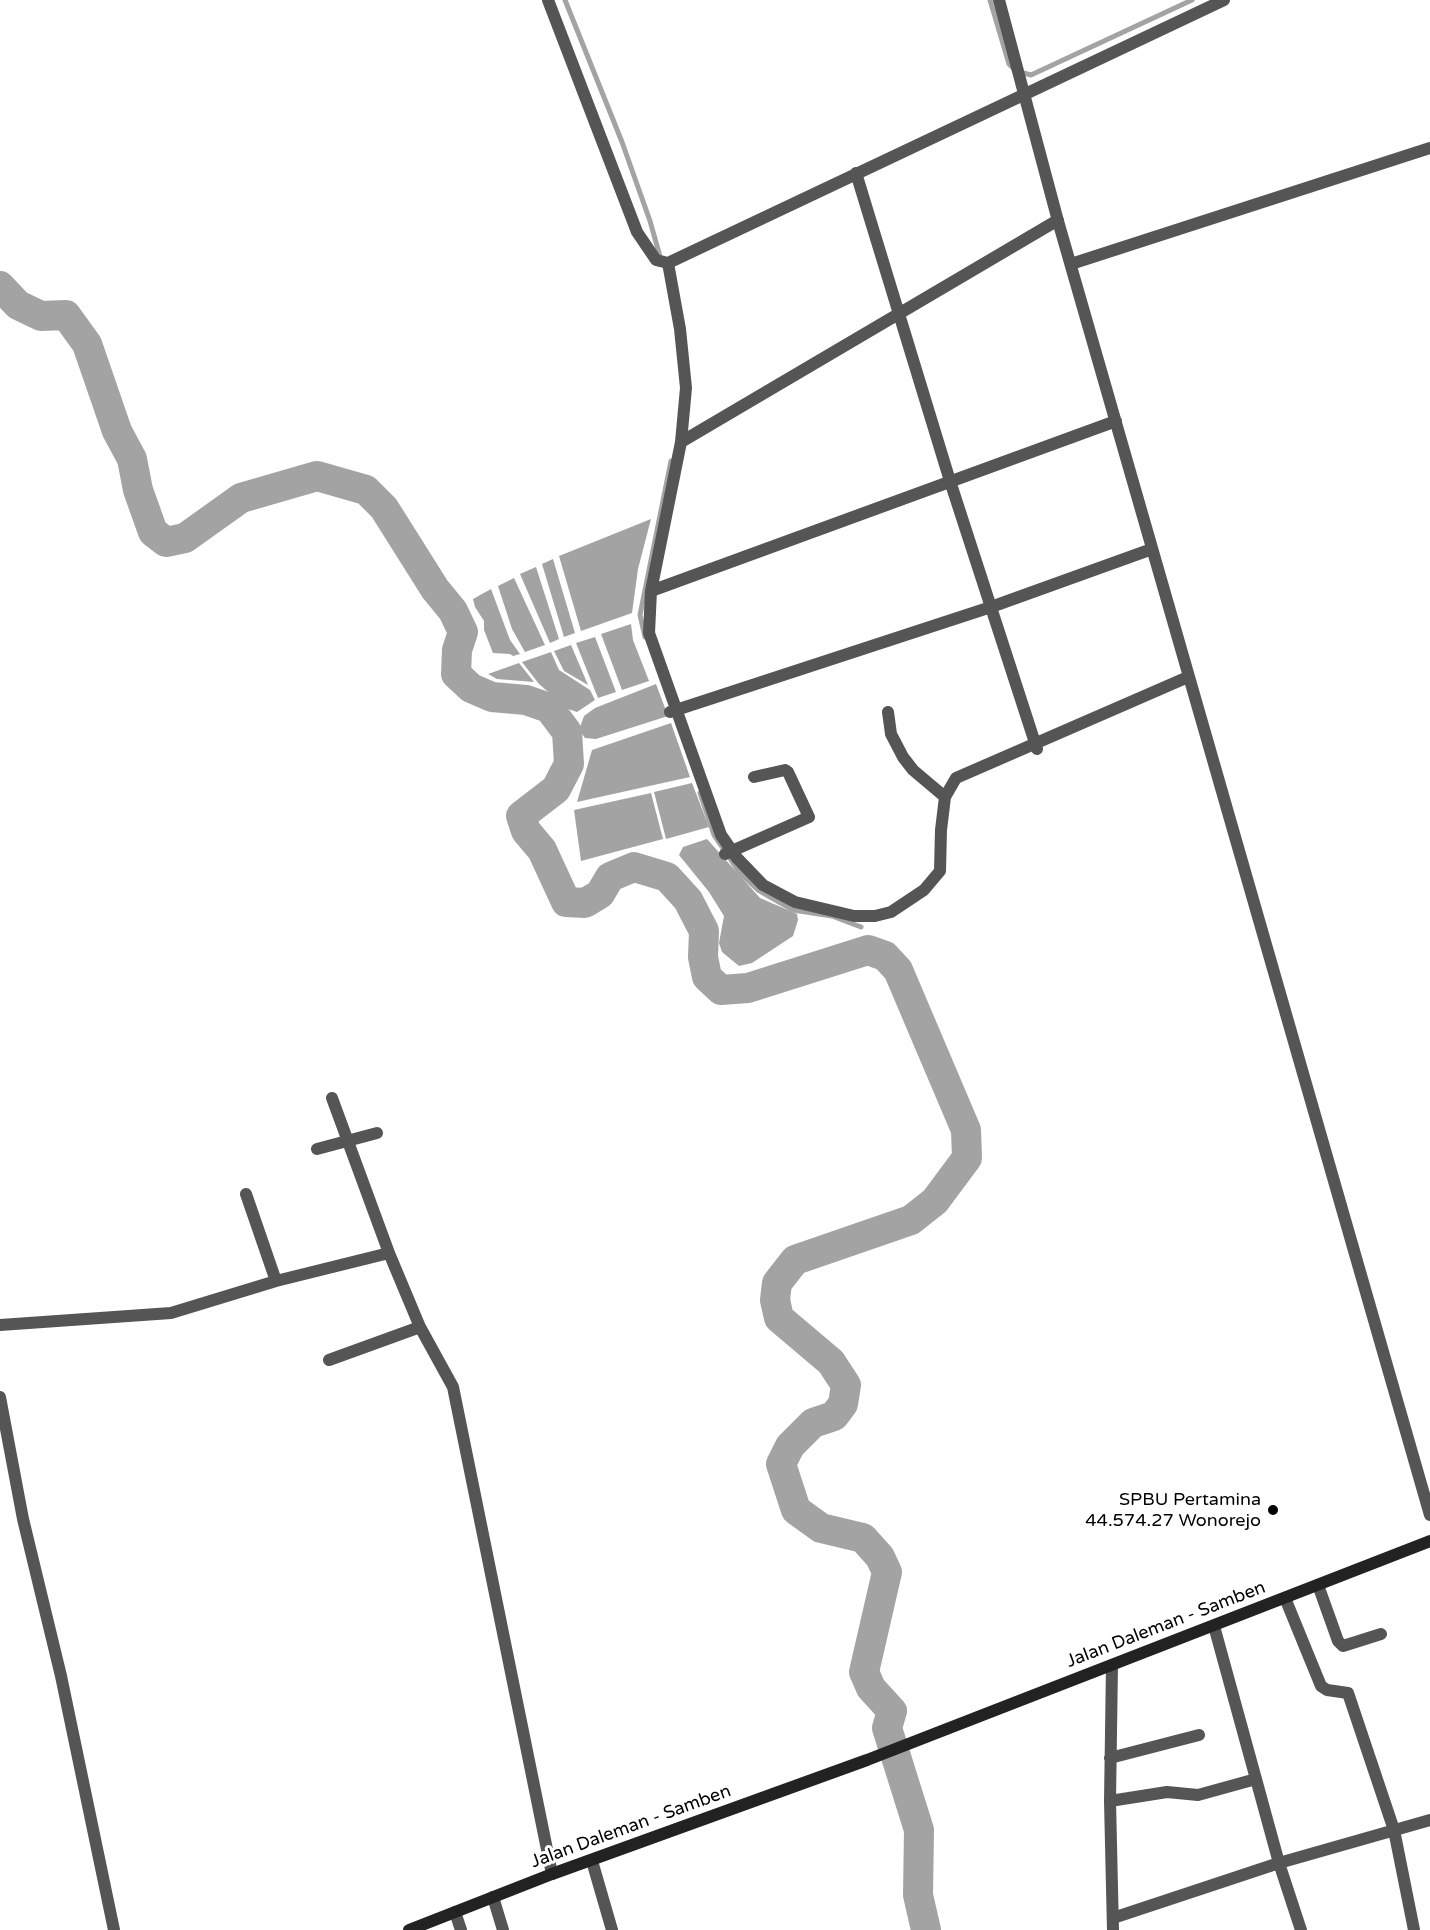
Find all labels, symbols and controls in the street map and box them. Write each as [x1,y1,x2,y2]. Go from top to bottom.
place label: SPBU Pertamina 44.574.27 Wonorejo [1085,1489,1261,1532]
marker: SPBU Pertamina 44.574.27 Wonorejo [1266,1503,1280,1517]
street label: Jalan Daleman - Samben [1063,1577,1269,1673]
street label: Jalan Daleman - Samben [528,1781,734,1873]

